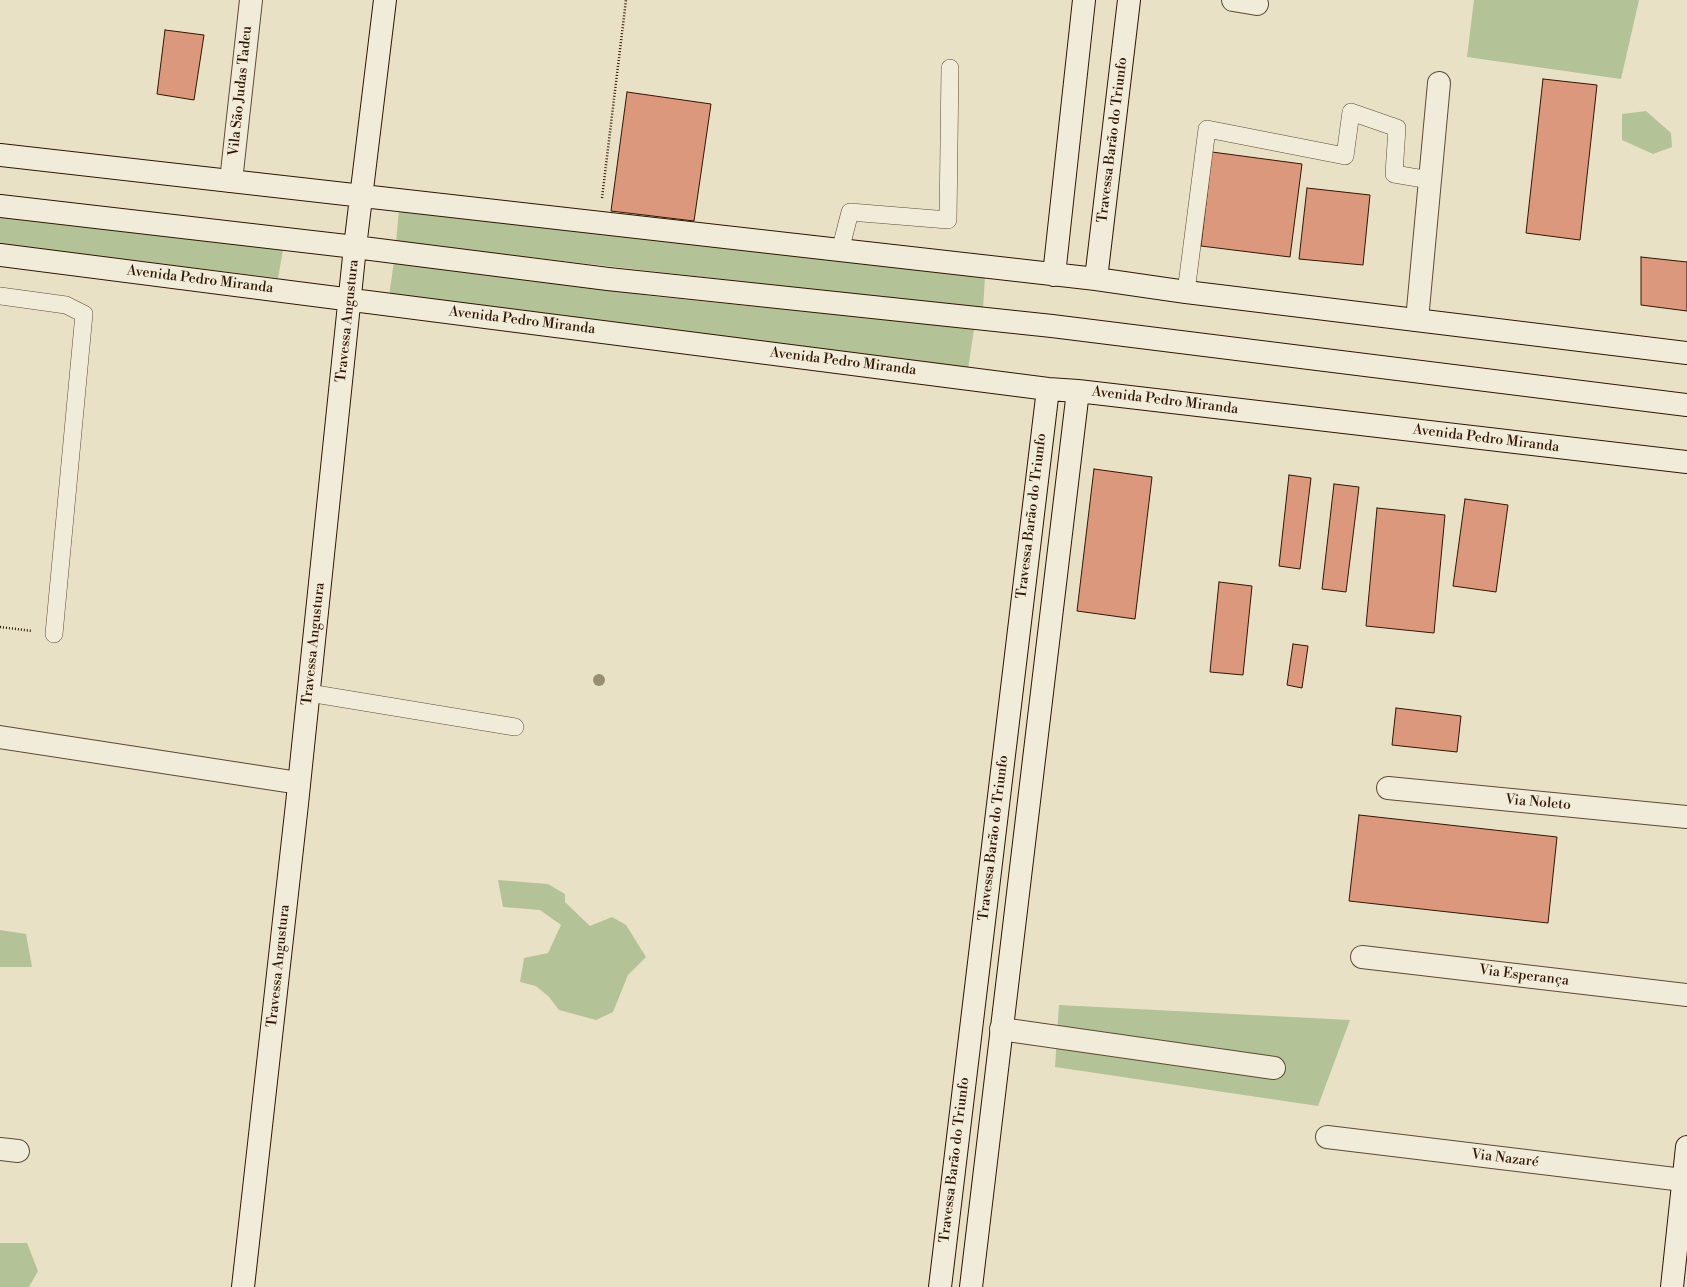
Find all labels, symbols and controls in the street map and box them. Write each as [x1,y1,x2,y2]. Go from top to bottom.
street label: Vila São Judas Tadeu [226,25,256,157]
street label: Travessa Barão do Triunfo [1094,56,1132,224]
street label: Travessa Angustura [333,259,363,383]
street label: Avenida Pedro Miranda [126,263,274,297]
street label: Avenida Pedro Miranda [448,304,596,338]
street label: Avenida Pedro Miranda [769,345,917,379]
street label: Avenida Pedro Miranda [1091,384,1239,418]
street label: Avenida Pedro Miranda [1412,422,1560,456]
street label: Travessa Barão do Triunfo [1013,432,1051,600]
street label: Travessa Angustura [299,582,329,706]
street label: Travessa Barão do Triunfo [975,754,1013,922]
street label: Via Noleto [1505,792,1571,814]
street label: Travessa Angustura [264,904,294,1028]
street label: Via Esperança [1478,962,1570,990]
street label: Travessa Barão do Triunfo [936,1076,974,1244]
street label: Via Nazaré [1470,1147,1540,1171]

